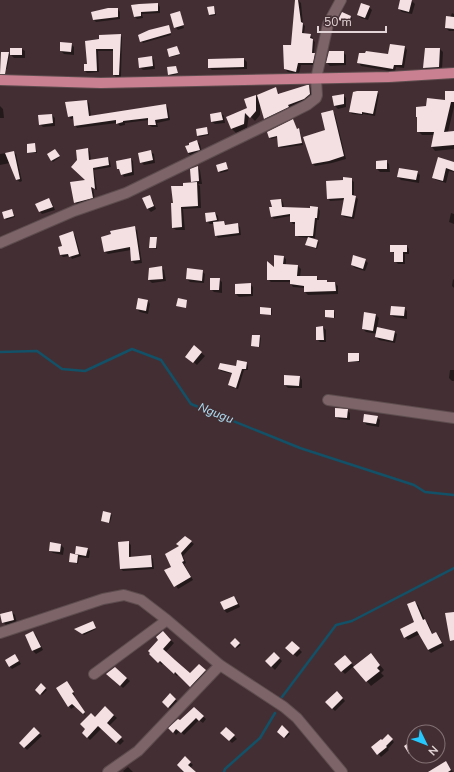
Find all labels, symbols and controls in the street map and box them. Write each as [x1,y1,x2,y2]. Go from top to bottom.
scale bar [318,8,386,34]
text: 50 m [324,14,352,30]
water label: Ngugu [196,399,236,427]
north arrow [406,724,446,764]
text: N [425,742,441,759]

